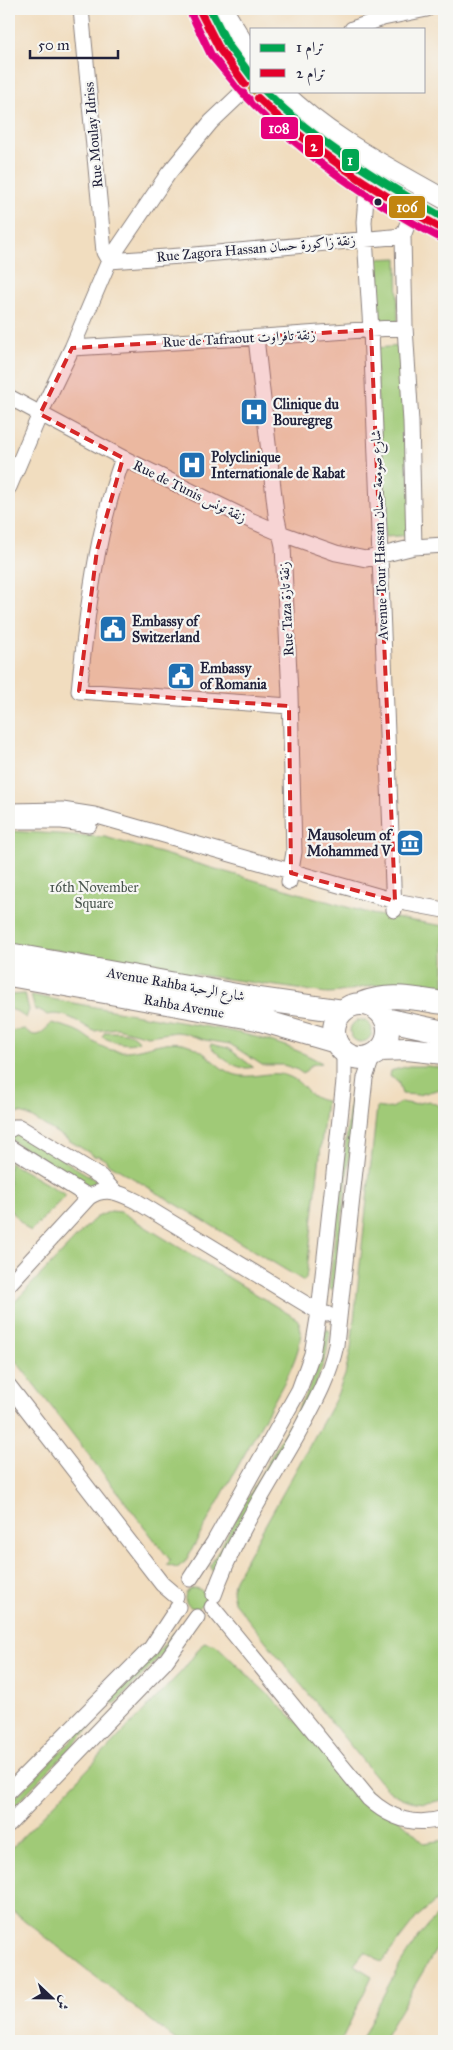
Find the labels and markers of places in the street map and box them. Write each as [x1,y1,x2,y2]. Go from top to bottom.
unlabelled marker [373,197,383,207]
place label: Clinique du Bouregreg [273,396,340,430]
hospital icon: Clinique du Bouregreg [239,397,269,427]
place label: Polyclinique Internationale de Rabat [211,449,345,482]
hospital icon: Polyclinique Internationale de Rabat [177,450,207,480]
place label: Embassy of Switzerland [132,613,201,646]
public building icon: Embassy of Switzerland [98,614,128,644]
place label: Embassy of Romania [200,660,268,693]
public building icon: Embassy of Romania [166,661,196,691]
place label: Mausoleum of Mohammed V [307,827,393,860]
museum icon: Mausoleum of Mohammed V [395,828,425,858]

